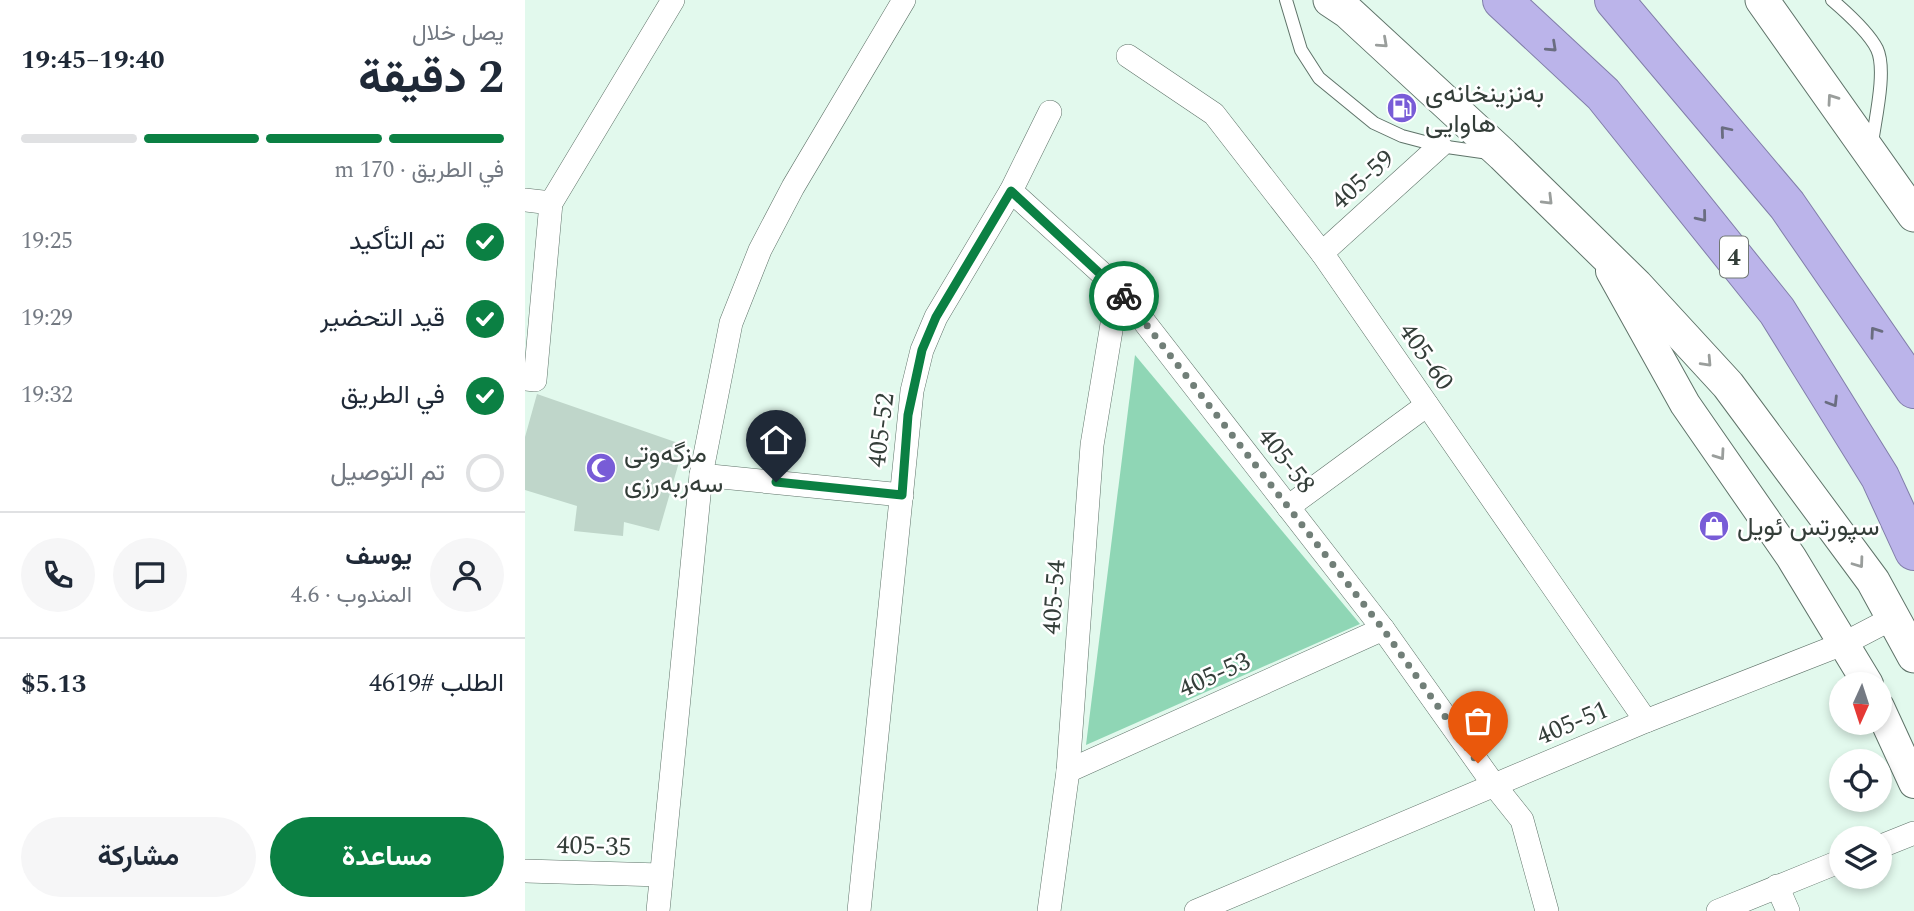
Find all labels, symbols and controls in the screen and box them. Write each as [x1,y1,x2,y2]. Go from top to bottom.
text: يصل خلال [412,16,504,51]
one-way arrow [1375,35,1388,48]
one-way arrow [1544,38,1557,51]
text: 19:40–19:45 [21,40,165,80]
text: 2 دقيقة [358,43,504,113]
place label: بەنزینخانەی ھاوایی [1425,74,1544,144]
fuel station icon: بەنزینخانەی ھاوایی [1385,91,1419,125]
one-way arrow [1828,94,1840,107]
one-way arrow [1721,126,1733,139]
street label: 405-59 [1322,140,1404,220]
text: في الطريق · 170 m [334,153,504,188]
one-way arrow [1540,191,1553,204]
one-way arrow [1693,209,1706,221]
text: تم التأكيد [349,221,445,261]
icon: check [466,223,504,261]
text: 19:25 [21,224,73,259]
road number: 4 [1720,236,1748,278]
courier [1089,261,1159,331]
icon: bike [1105,277,1143,315]
text: قيد التحضير [320,298,445,338]
icon: check [466,300,504,338]
text: 19:29 [21,301,73,336]
street label: 405-60 [1388,314,1464,399]
one-way arrow [1870,327,1883,340]
one-way arrow [1699,354,1711,367]
text: في الطريق [340,375,445,415]
icon: check [466,377,504,415]
text: 19:32 [21,378,73,413]
street label: 405-52 [857,391,905,470]
one-way arrow [1825,394,1838,407]
pin [746,410,806,482]
street label: 405-58 [1247,419,1325,502]
icon: home [757,421,795,459]
place label: مزگەوتی سەربەرزی [624,434,723,504]
one-way arrow [1712,447,1724,460]
mosque icon: مزگەوتی سەربەرزی [584,451,618,485]
text: تم التوصيل [330,452,445,492]
place label: سپورتس ئويل [1737,507,1880,547]
shop icon: سپورتس ئويل [1697,509,1731,543]
text: يوسف [345,536,412,576]
button: phone [21,538,95,612]
button: chat [113,538,187,612]
button: person [430,538,504,612]
one-way arrow [1851,555,1864,568]
street label: 405-54 [1031,558,1077,636]
text: المندوب · 4.6 [291,578,412,613]
street label: 405-53 [1172,641,1257,708]
text: الطلب #4619 [369,663,504,703]
text: $5.13 [21,664,86,704]
north arrow [1829,672,1892,735]
map controls [1829,672,1892,889]
street label: 405-51 [1530,690,1615,756]
pin [1448,691,1508,763]
icon: bag [1459,702,1497,740]
button: locate [1829,749,1892,812]
button: مشاركة [21,817,256,897]
button: مساعدة [270,817,504,897]
street label: 405-35 [556,825,632,867]
button: layers [1829,826,1892,889]

